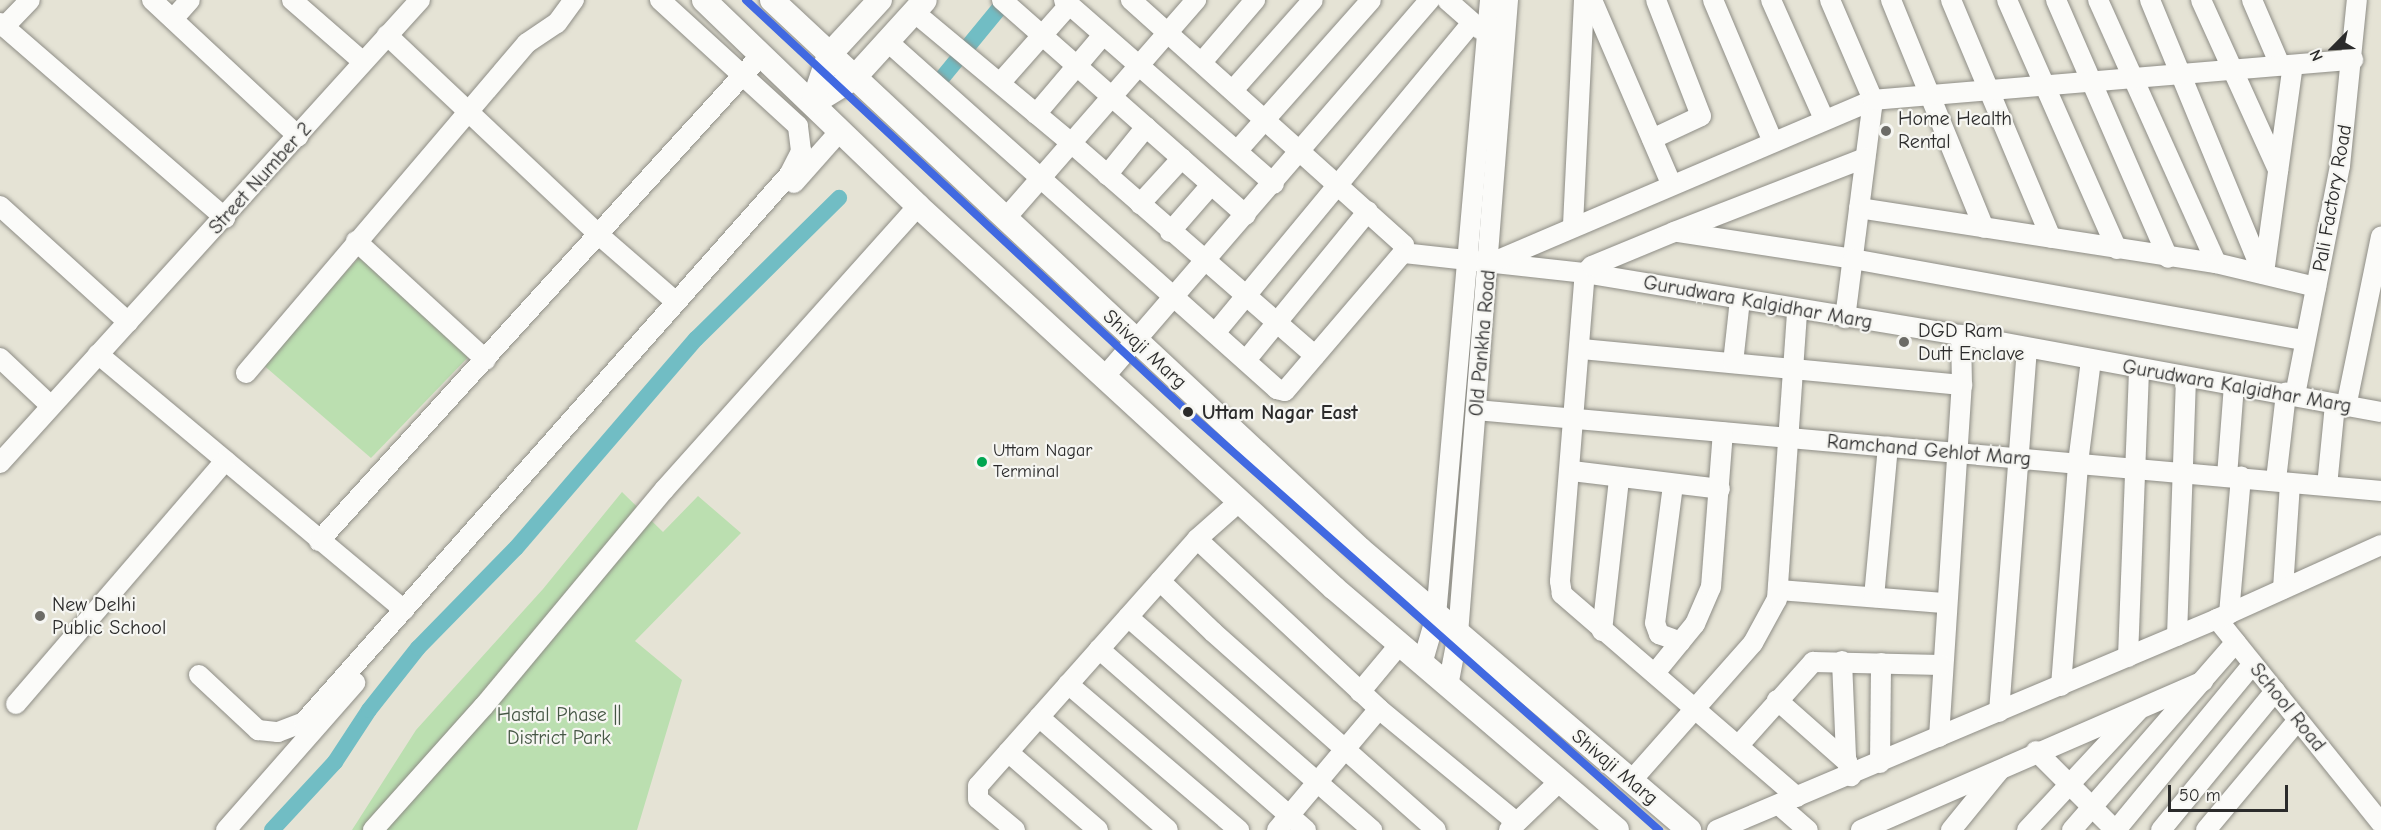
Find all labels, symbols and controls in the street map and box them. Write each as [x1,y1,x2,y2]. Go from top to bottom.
north arrow [2303,18,2363,78]
text: N [2306,47,2327,64]
place label: Home Health Rental [1898,107,2012,154]
street label: Street Number 2 [203,117,317,239]
street label: Pali Factory Road [2307,122,2357,274]
marker: Home Health Rental [1879,124,1893,138]
street label: Old Pankha Road [1464,269,1500,417]
street label: Gurudwara Kalgidhar Marg [1642,270,1874,334]
street label: Shivaji Marg [1098,304,1192,394]
place label: DGD Ram Dutt Enclave [1918,318,2024,365]
marker: DGD Ram Dutt Enclave [1895,333,1913,351]
street label: Gurudwara Kalgidhar Marg [2121,354,2353,418]
place label: Uttam Nagar East [1202,400,1358,424]
marker: Uttam Nagar East [1179,403,1197,421]
street label: Ramchand Gehlot Marg [1826,429,2032,471]
place label: Uttam Nagar Terminal [993,441,1093,484]
marker: Uttam Nagar Terminal [976,456,988,468]
place label: New Delhi Public School [52,592,166,639]
marker: New Delhi Public School [33,609,47,623]
street label: School Road [2245,658,2331,756]
park label: Hastal Phase || District Park [497,702,621,749]
street label: Shivaji Marg [1567,724,1663,810]
scale bar [2171,773,2291,811]
text: 50 m [2179,785,2221,806]

